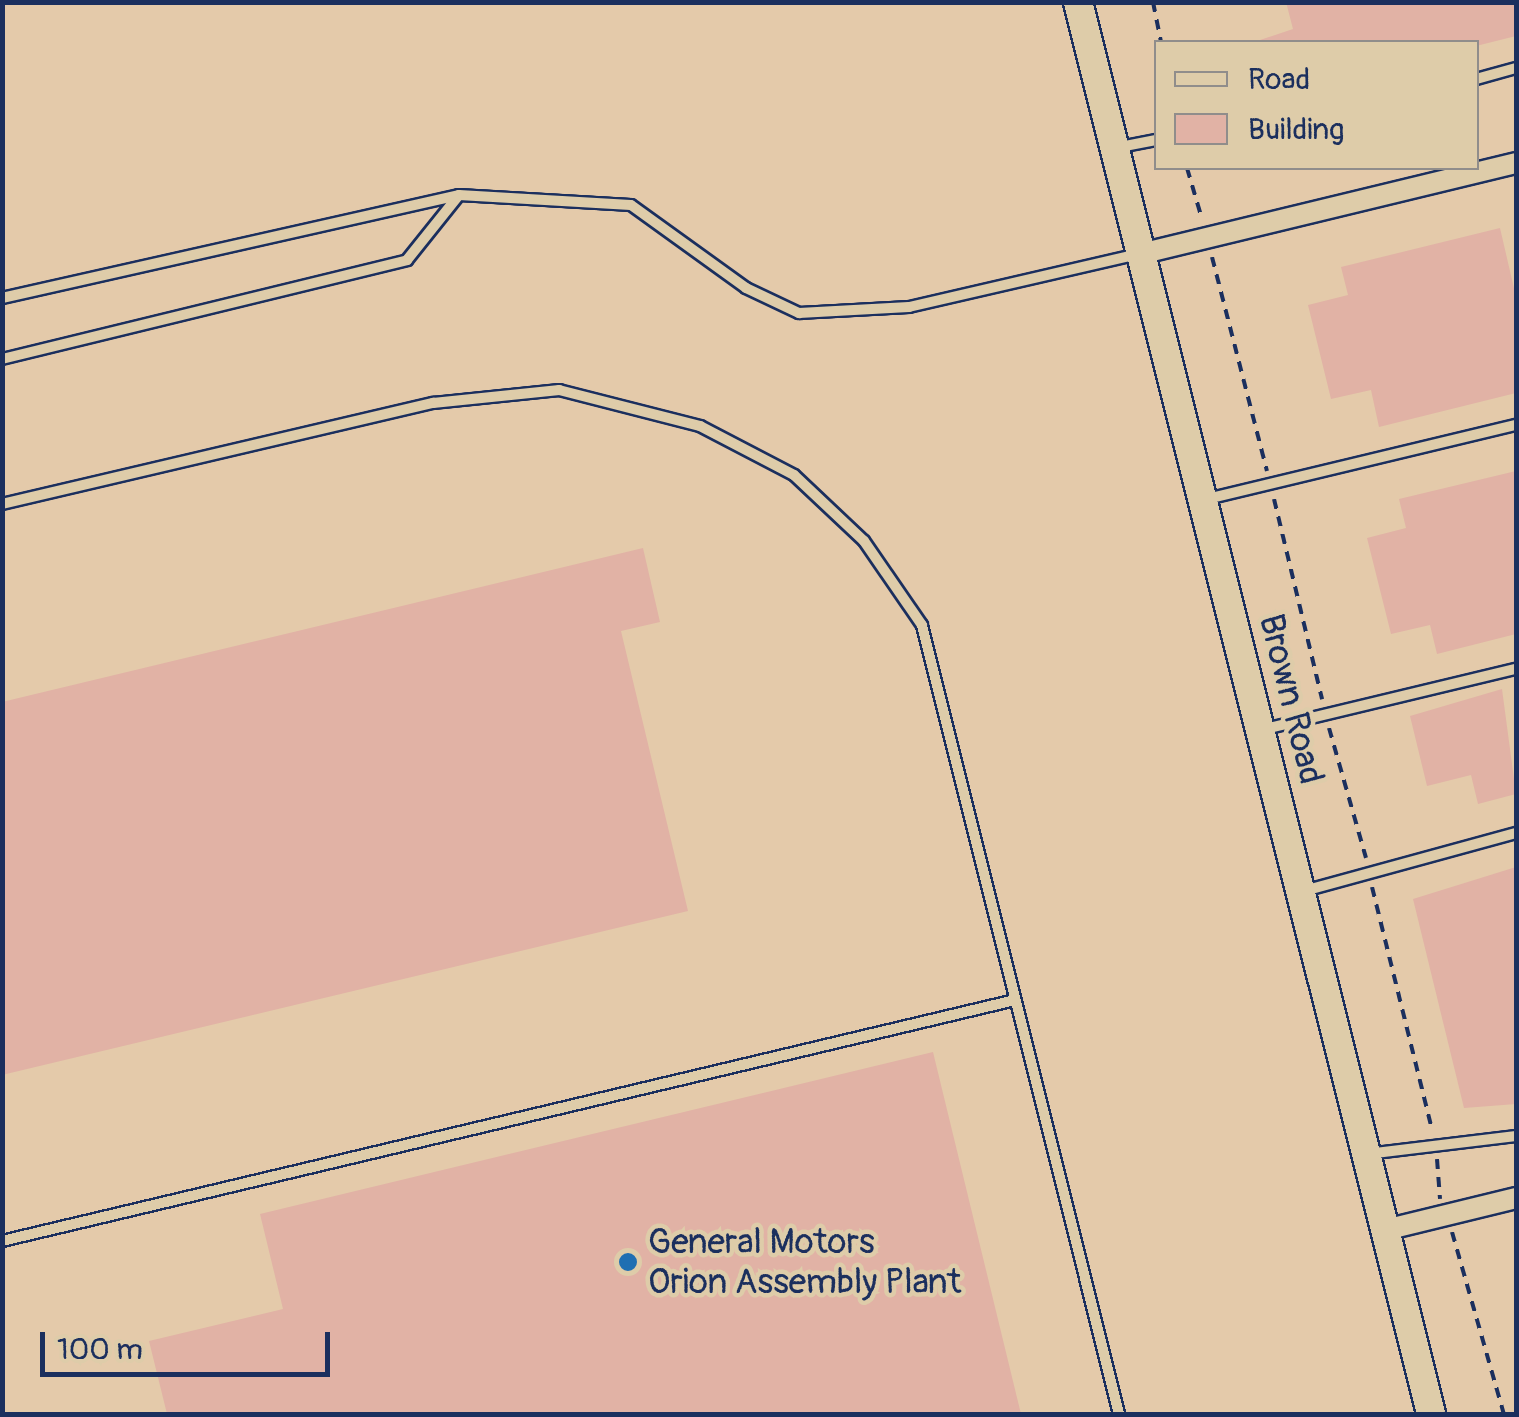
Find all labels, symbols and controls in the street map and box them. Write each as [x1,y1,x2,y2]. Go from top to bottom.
legend [1154,40,1479,170]
text: Road [1248,61,1310,98]
text: Building [1248,111,1344,148]
street label: Brown Road [1250,610,1332,788]
place label: General Motors Orion Assembly Plant [648,1221,961,1303]
marker: General Motors Orion Assembly Plant [617,1251,639,1273]
scale bar [45,1312,335,1374]
text: 100 m [57,1331,143,1368]

